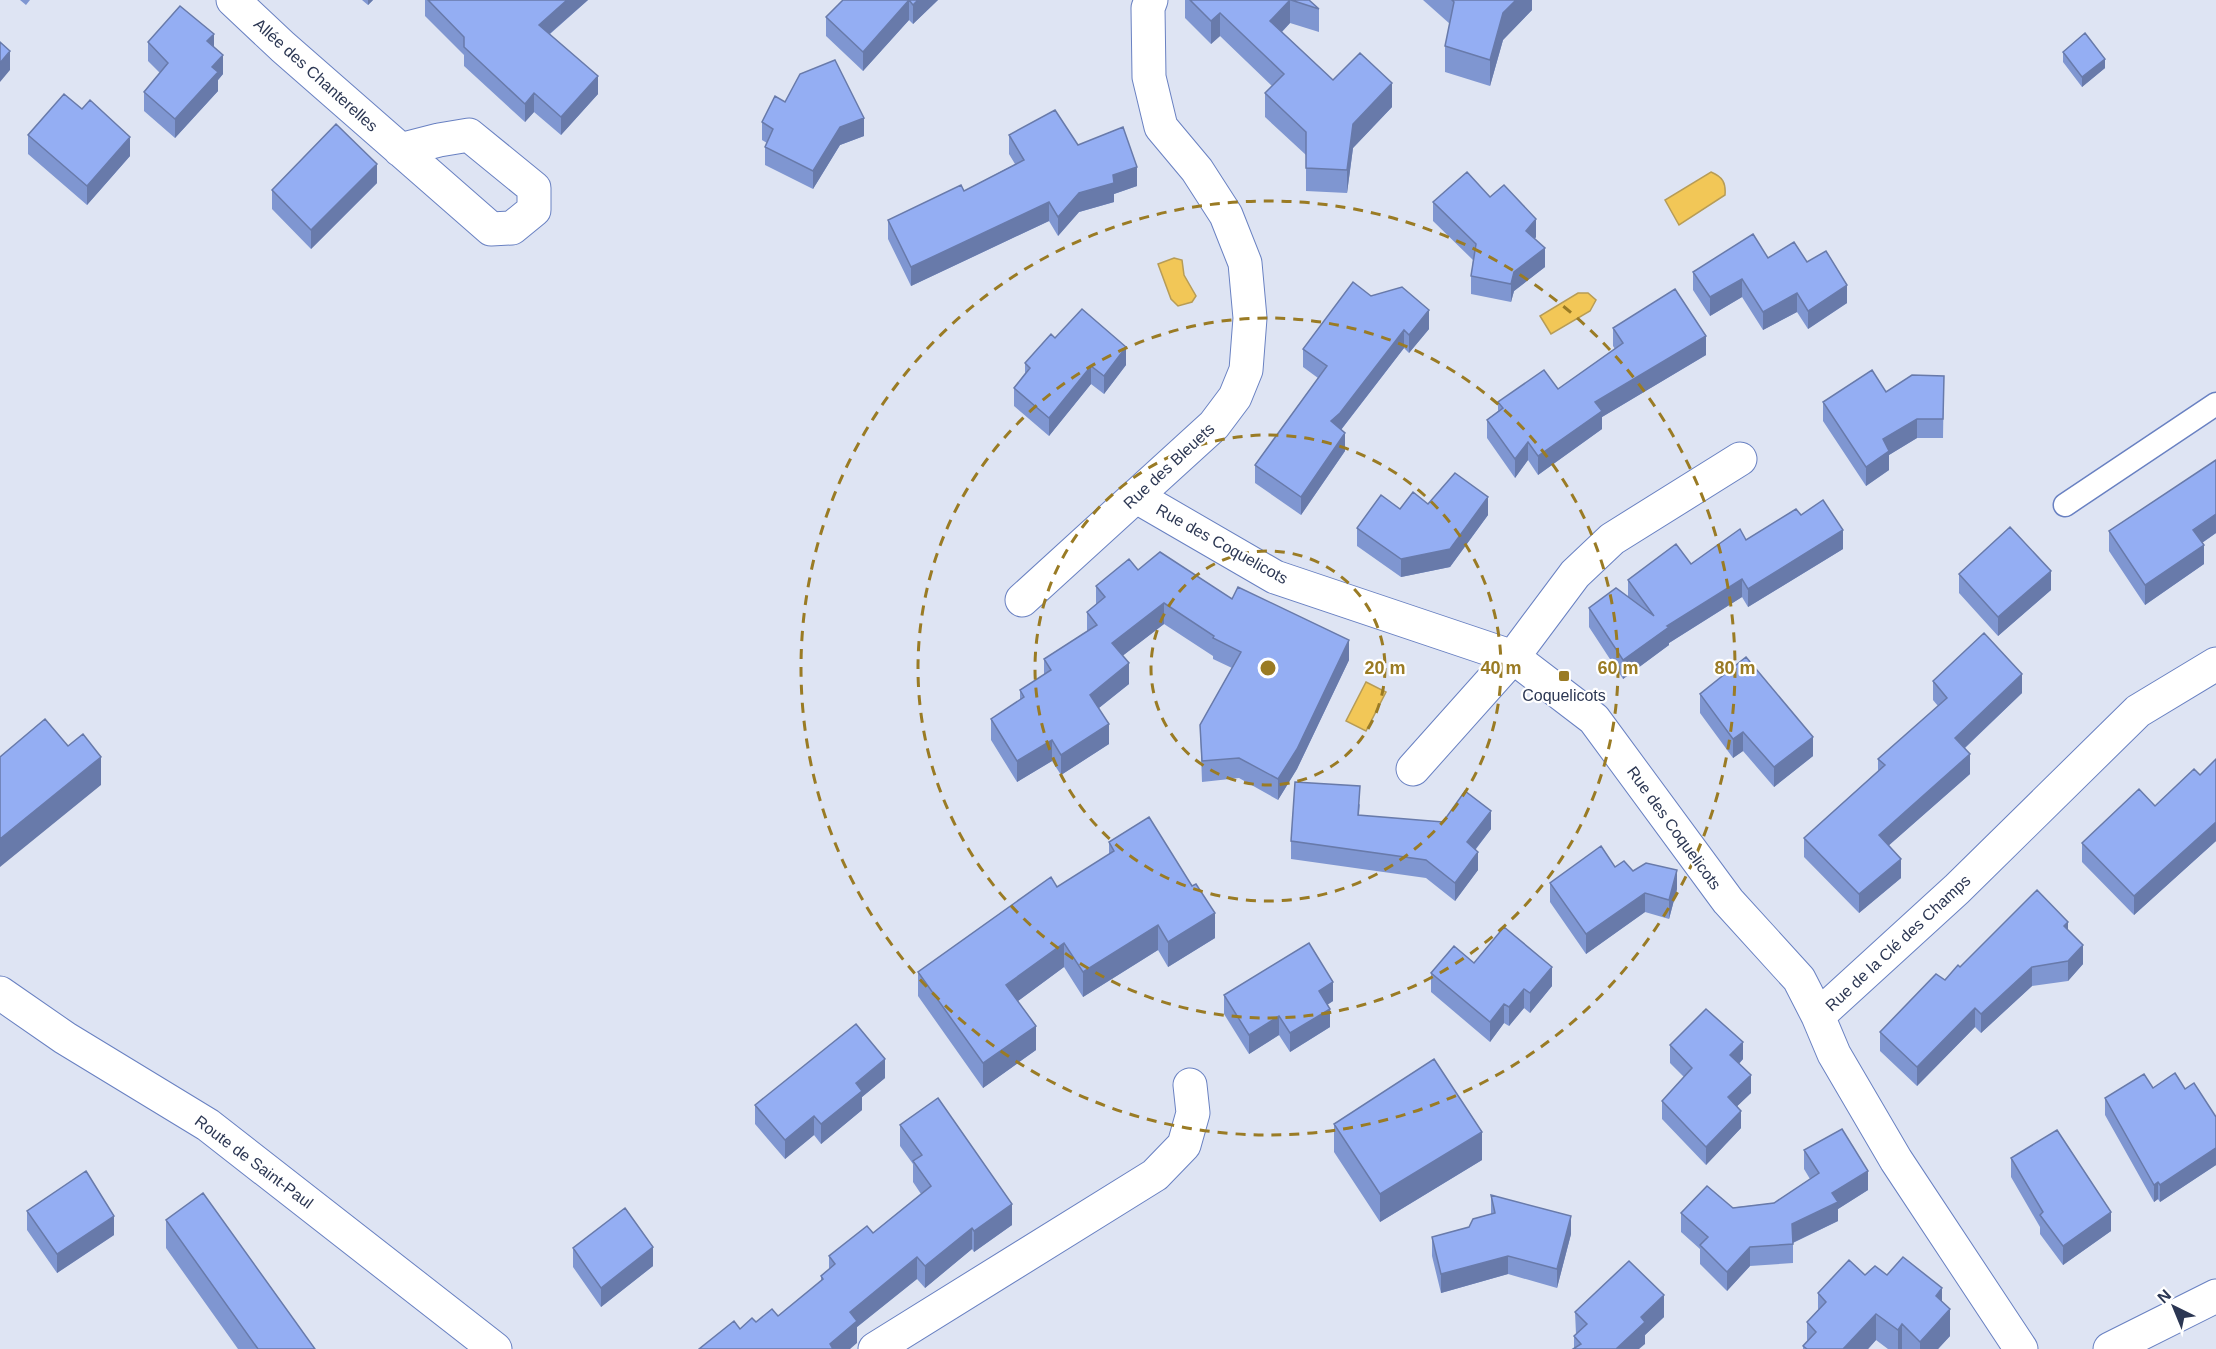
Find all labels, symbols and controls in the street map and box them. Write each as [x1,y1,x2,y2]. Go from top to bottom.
street label: Allée des Chanterelles [251,15,381,135]
street label: Rue des Bleuets [1120,420,1218,512]
street label: Rue des Coquelicots [1153,501,1291,587]
centre of rings [1258,658,1278,678]
text: 20 m [1364,658,1406,678]
text: 40 m [1480,658,1522,678]
text: 60 m [1597,658,1639,678]
text: 80 m [1714,658,1756,678]
marker: Coquelicots [1557,669,1571,683]
place label: Coquelicots [1522,687,1606,704]
street label: Rue des Coquelicots [1624,763,1724,893]
street label: Rue de la Clé des Champs [1822,872,1974,1014]
street label: Route de Saint-Paul [192,1112,316,1212]
north arrow [2144,1277,2204,1337]
text: N [2154,1286,2174,1307]

